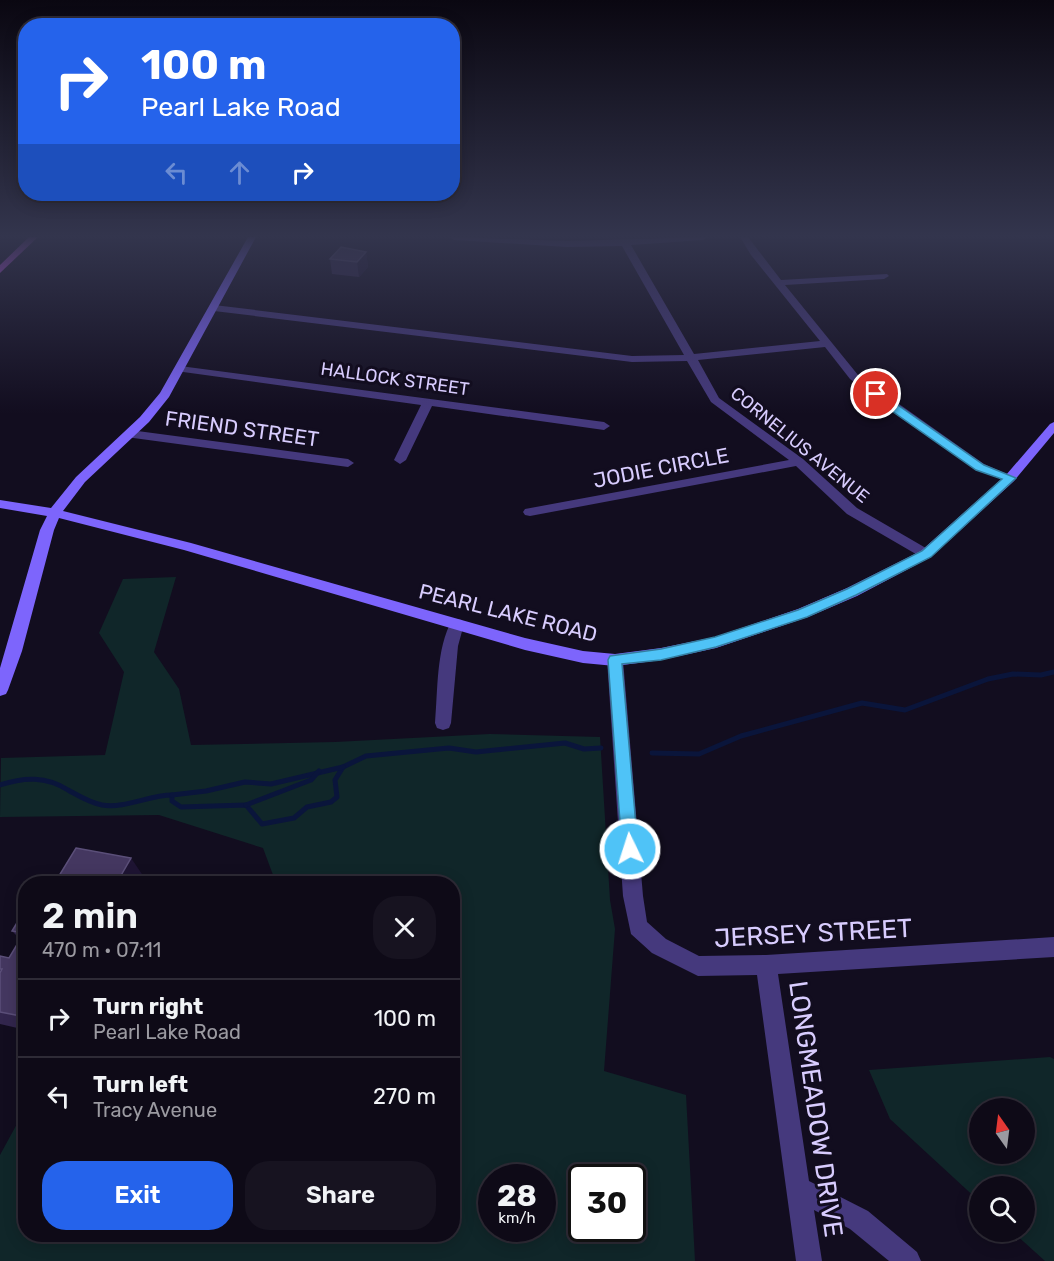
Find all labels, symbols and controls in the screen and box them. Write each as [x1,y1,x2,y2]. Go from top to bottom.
text: 100 m [141,40,266,90]
icon: right [42,42,120,120]
text: Pearl Lake Road [141,91,341,123]
icon: left [160,156,193,189]
icon: ahead [223,156,256,189]
icon: right [286,156,319,189]
street label: HALLOCK STREET [319,358,471,400]
pin [850,368,901,419]
icon: arrive [859,377,892,410]
street label: CORNELIUS AVENUE [726,382,874,508]
street label: FRIEND STREET [164,405,321,452]
street label: JODIE CIRCLE [591,442,731,493]
street label: PEARL LAKE ROAD [416,578,600,647]
position arrow [598,817,662,881]
text: 2 min [42,894,138,937]
button: close [373,896,436,959]
street label: JERSEY STREET [713,913,913,954]
text: 470 m · 07:11 [42,938,161,962]
street label: LONGMEADOW DRIVE [782,979,849,1239]
text: Turn right [93,993,203,1020]
icon: right [42,1002,75,1035]
text: 100 m [374,1005,436,1032]
text: Pearl Lake Road [93,1020,241,1044]
text: Turn left [93,1071,188,1098]
icon: left [42,1080,75,1113]
text: 270 m [373,1083,436,1110]
text: Tracy Avenue [93,1098,217,1122]
north arrow [969,1098,1035,1164]
map controls [969,1098,1035,1242]
button: Exit [42,1161,233,1230]
button: Share [245,1161,436,1230]
speed limit sign: 30 [568,1164,646,1242]
button: search [969,1176,1035,1242]
text: 28 [497,1178,537,1214]
text: km/h [498,1209,536,1227]

